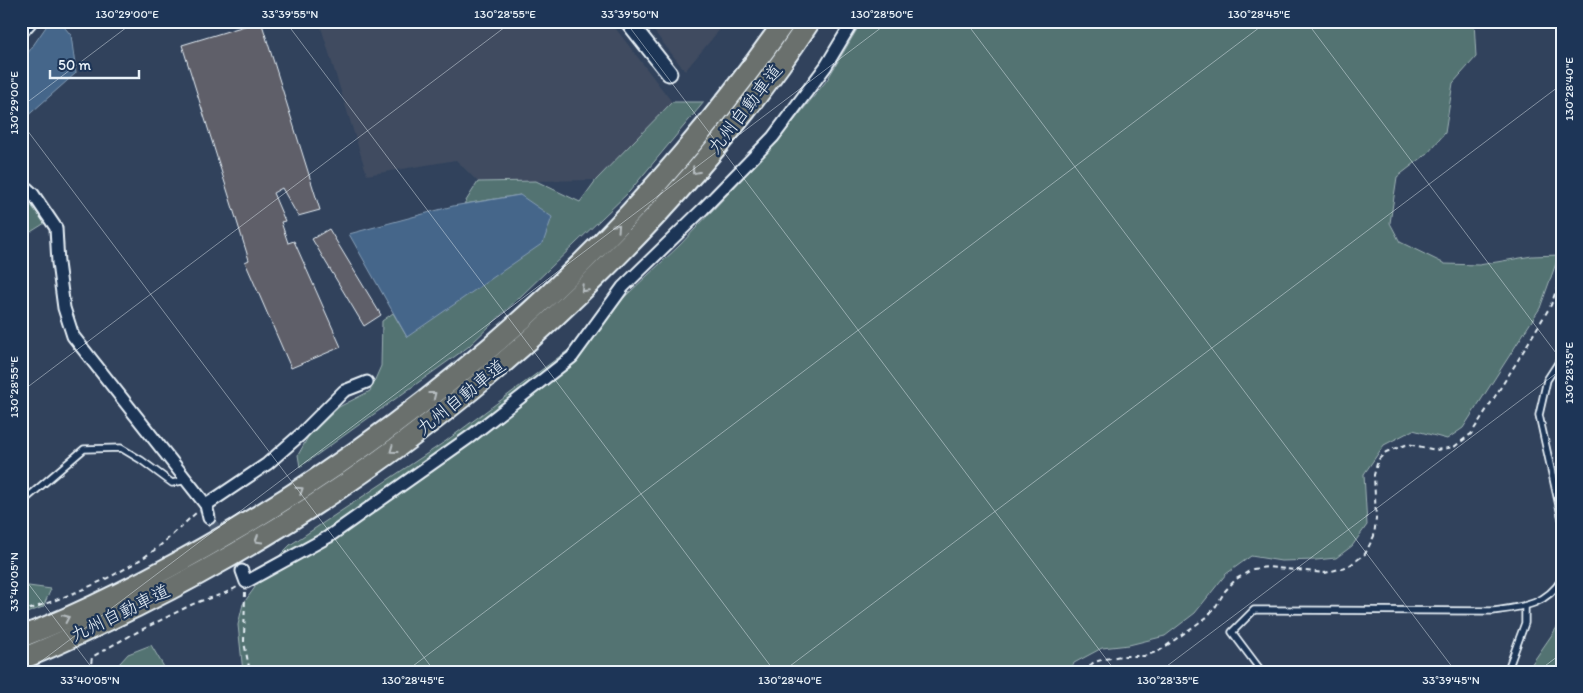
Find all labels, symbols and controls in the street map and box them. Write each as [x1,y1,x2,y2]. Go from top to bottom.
text: 130°29'00"E [95,7,159,21]
text: 33°39'55"N [262,7,318,21]
text: 130°28'55"E [474,7,536,21]
text: 33°39'50"N [601,7,659,21]
text: 130°28'50"E [851,7,914,21]
text: 130°28'45"E [1228,7,1291,21]
scale bar [50,48,139,80]
text: 50 m [58,56,91,74]
text: 130°28'40"E [1562,57,1576,121]
street label: 九州自動車道 [703,60,787,158]
text: 130°29'00"E [7,71,21,135]
one-way arrow [692,166,701,175]
one-way arrow [611,224,620,233]
one-way arrow [581,284,590,293]
text: 130°28'35"E [1562,342,1576,404]
street label: 九州自動車道 [412,354,510,440]
text: 130°28'55"E [7,356,21,418]
one-way arrow [427,392,436,401]
one-way arrow [389,444,399,453]
one-way arrow [295,487,304,496]
one-way arrow [254,534,263,544]
text: 33°40'05"N [7,552,21,612]
street label: 九州自動車道 [67,579,173,647]
one-way arrow [61,613,70,624]
text: 33°40'05"N [60,673,120,687]
text: 130°28'45"E [382,673,445,687]
text: 130°28'40"E [758,673,822,687]
text: 130°28'35"E [1137,673,1199,687]
text: 33°39'45"N [1422,673,1480,687]

